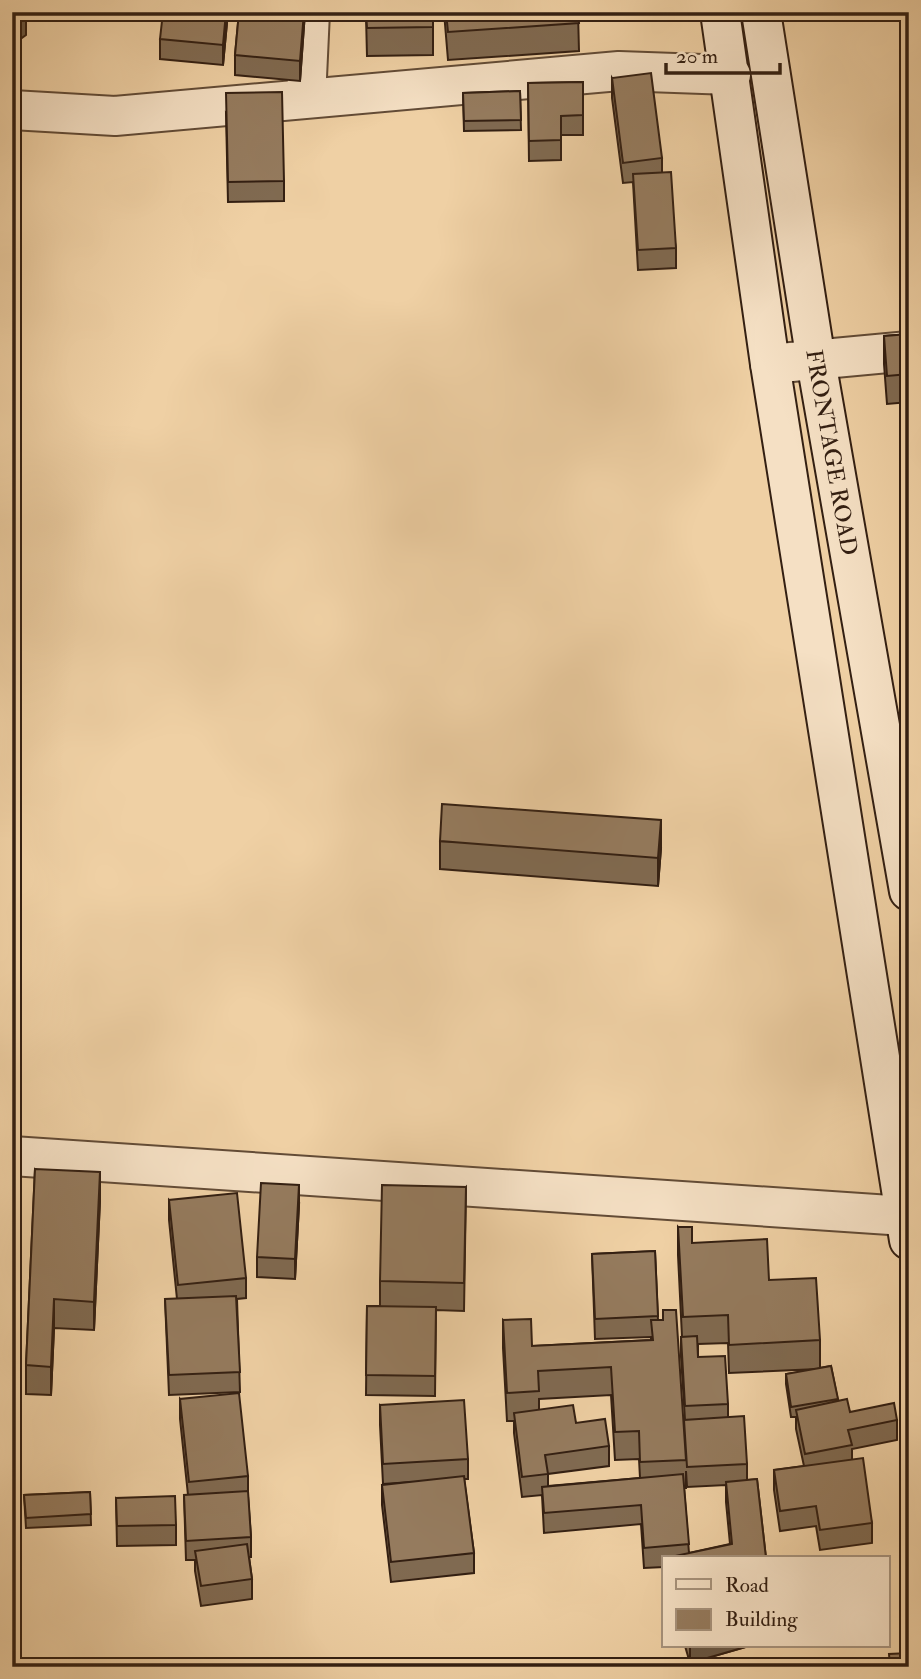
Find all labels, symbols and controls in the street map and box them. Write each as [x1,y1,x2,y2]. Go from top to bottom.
scale bar [666,32,779,76]
text: 20 m [676,43,718,70]
street label: FRONTAGE ROAD [800,347,864,558]
legend [662,1556,890,1648]
text: Road [725,1572,770,1599]
text: Building [725,1606,798,1633]

